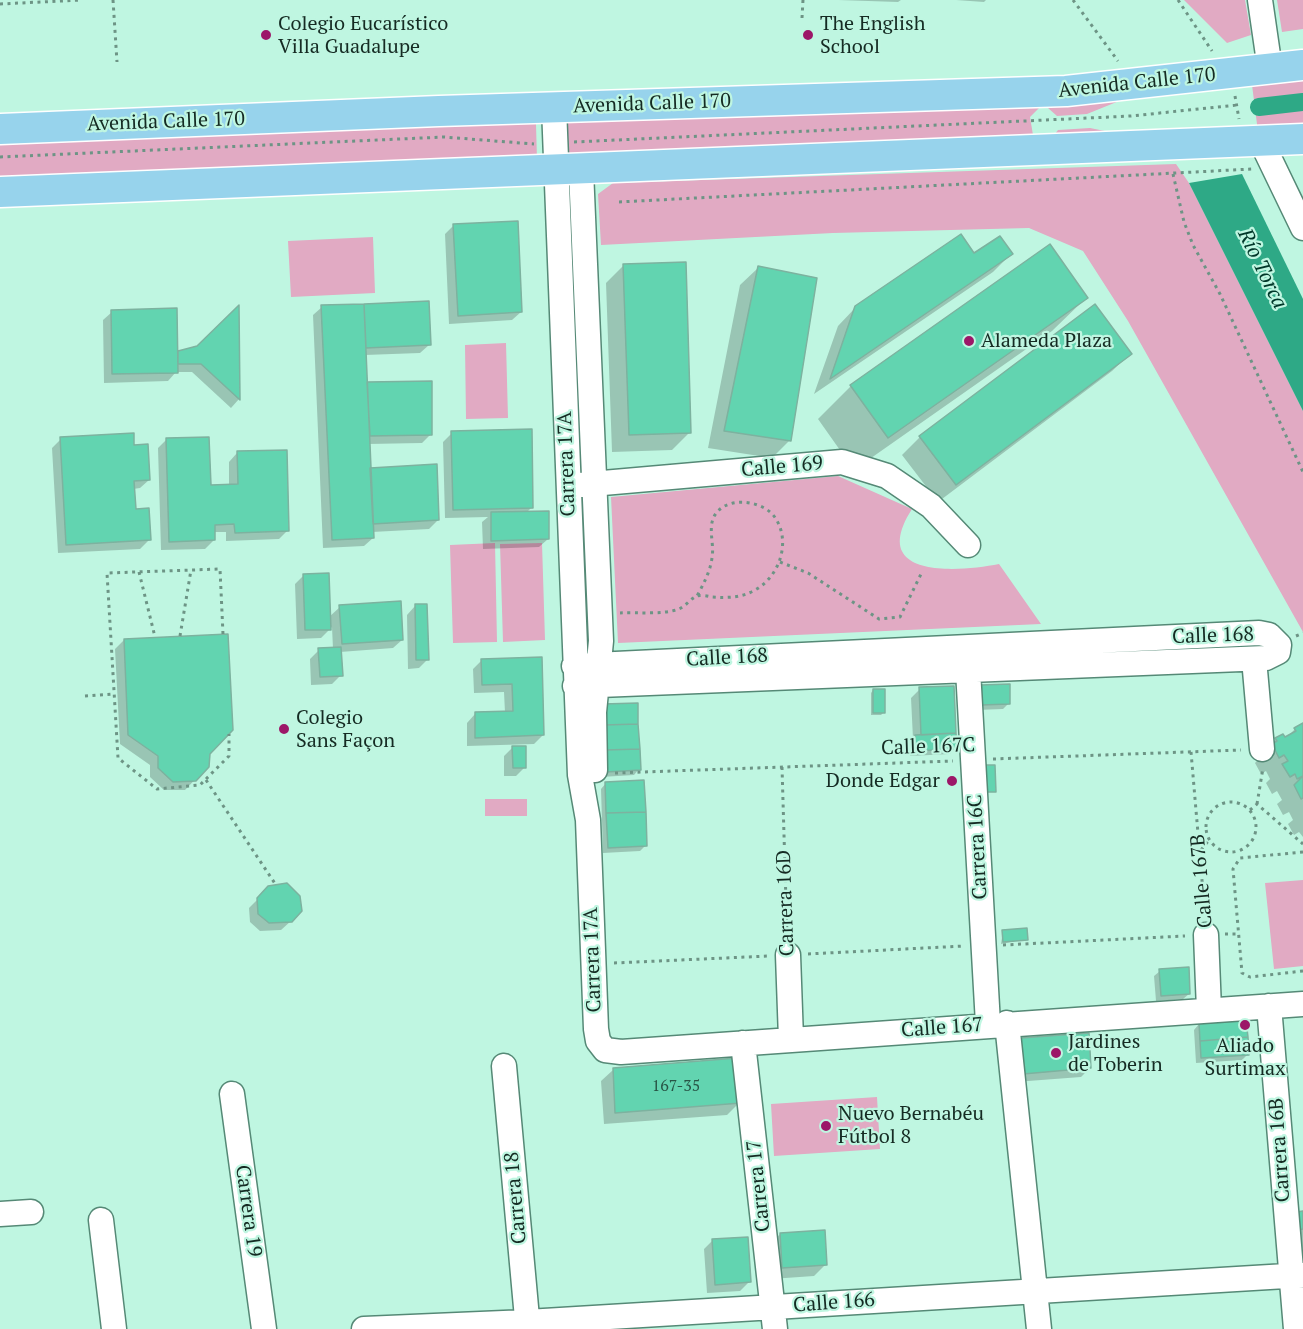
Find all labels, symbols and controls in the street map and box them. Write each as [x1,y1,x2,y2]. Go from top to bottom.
place label: Colegio Eucarístico Villa Guadalupe [278,12,448,59]
place label: The English School [820,12,926,59]
marker: Colegio Eucarístico Villa Guadalupe [259,28,273,42]
marker: The English School [801,28,815,42]
street label: Avenida Calle 170 [1057,63,1217,103]
street label: Avenida Calle 170 [573,89,731,119]
street label: Avenida Calle 170 [87,107,245,137]
water label: Río Torca [1232,225,1292,313]
place label: Alameda Plaza [981,329,1112,353]
marker: Alameda Plaza [962,334,976,348]
street label: Carrera 17A [553,411,581,517]
street label: Calle 169 [740,451,824,483]
street label: Calle 168 [1172,623,1254,649]
street label: Calle 168 [685,644,769,672]
place label: Colegio Sans Façon [296,706,395,753]
marker: Colegio Sans Façon [277,722,291,736]
street label: Calle 167C [881,733,975,761]
place label: Donde Edgar [826,769,940,793]
marker: Donde Edgar [945,774,959,788]
street label: Carrera 16C [963,794,993,900]
street label: Calle 167B [1186,833,1218,929]
street label: Carrera 16D [772,849,800,957]
street label: Carrera 17A [579,907,607,1013]
street label: Calle 167 [900,1013,984,1043]
marker: Aliado Surtimax [1238,1018,1252,1032]
place label: Jardines de Toberin [1068,1030,1163,1077]
place label: Aliado Surtimax [1204,1034,1286,1081]
marker: Jardines de Toberin [1049,1046,1063,1060]
house number: 167-35 [652,1076,700,1096]
street label: Carrera 16B [1264,1097,1296,1203]
place label: Nuevo Bernabéu Fútbol 8 [838,1102,984,1149]
marker: Nuevo Bernabéu Fútbol 8 [819,1119,833,1133]
street label: Carrera 17 [742,1139,776,1233]
street label: Carrera 18 [500,1151,532,1245]
street label: Carrera 19 [230,1164,266,1258]
street label: Calle 166 [792,1288,876,1318]

